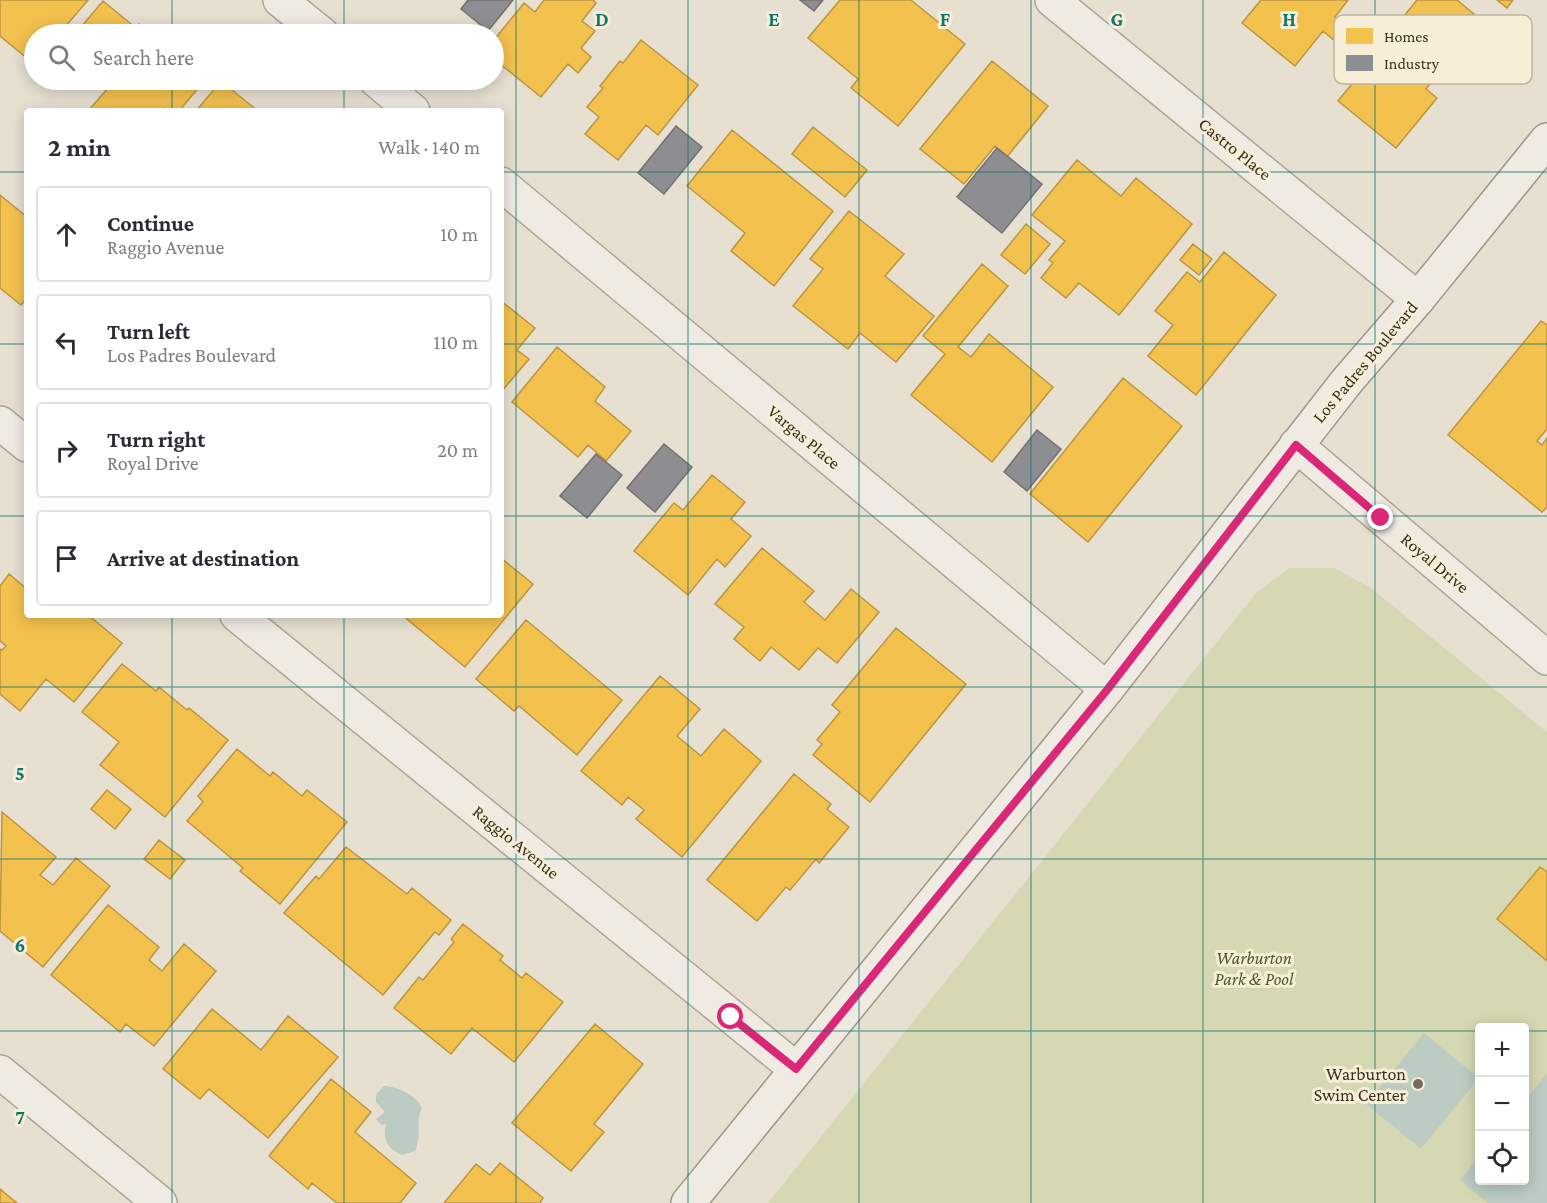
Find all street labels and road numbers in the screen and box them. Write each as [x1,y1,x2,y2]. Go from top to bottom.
street label: Castro Place [1195,114,1275,184]
street label: Los Padres Boulevard [1308,297,1422,427]
street label: Vargas Place [764,401,844,473]
street label: Royal Drive [1397,529,1473,597]
street label: Raggio Avenue [469,801,563,883]

